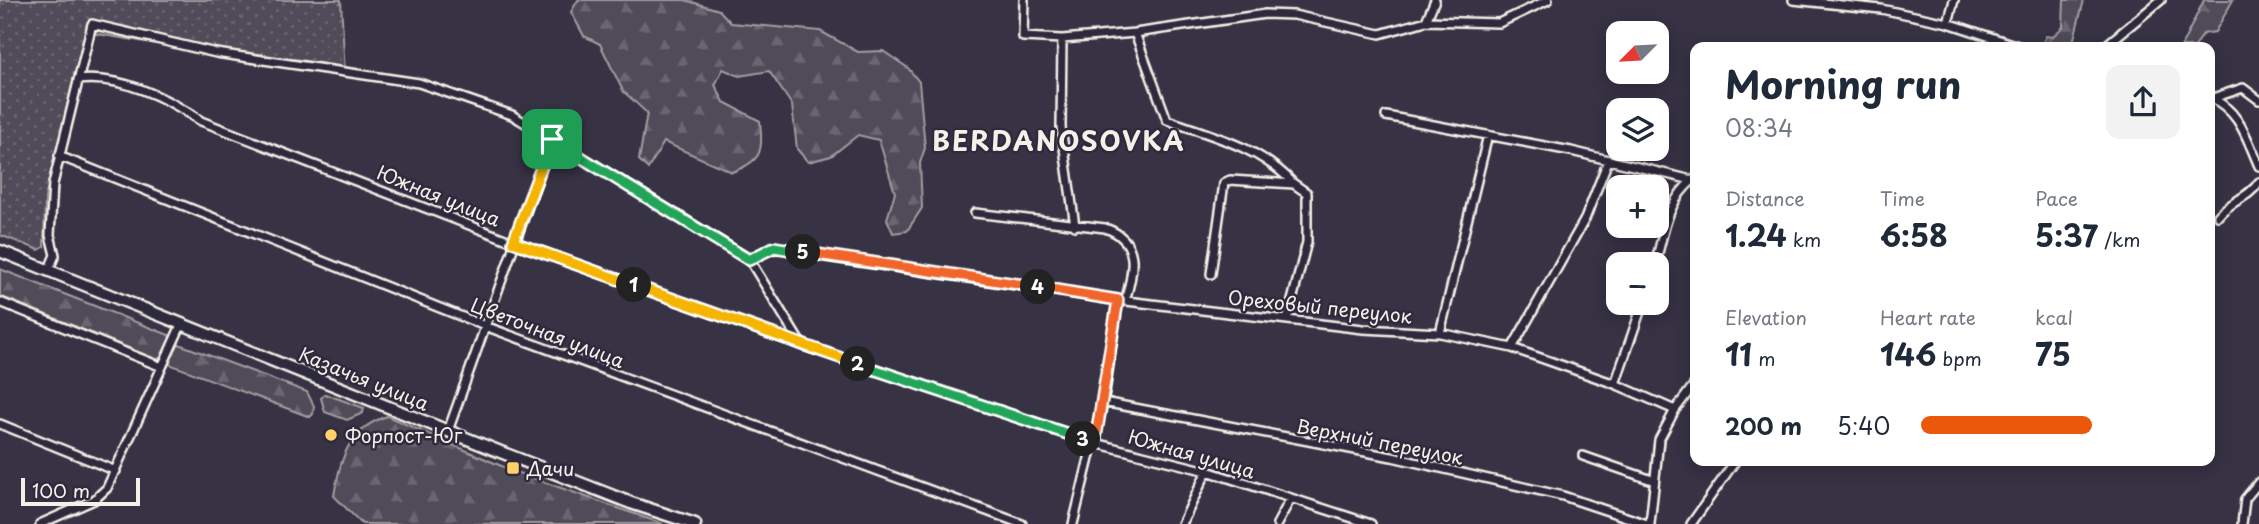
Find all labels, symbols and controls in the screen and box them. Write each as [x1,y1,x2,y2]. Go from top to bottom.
north arrow [1606,21,1670,84]
map controls [1606,21,1669,315]
text: Morning run [1725,55,1961,112]
button: share [2106,65,2180,139]
button: layers [1606,98,1669,161]
pin [522,109,582,169]
text: 08:34 [1725,110,1793,145]
icon: arrive [533,120,571,158]
district label: BERDANOSOVKA [932,121,1186,160]
street label: Южная улица [373,158,505,232]
button: + [1606,175,1669,238]
text: Distance [1725,184,1805,212]
text: Time [1880,184,1925,212]
text: Pace [2035,184,2078,212]
text: 1.24 [1725,212,1787,257]
text: 6:58 [1880,212,1948,257]
text: 5:37 [2035,212,2098,257]
text: km [1787,225,1821,253]
text: /km [2098,225,2141,253]
pin: 5 [786,234,820,270]
text: 5 [796,237,809,265]
button: − [1606,252,1669,315]
pin: 1 [616,268,652,302]
text: 1 [629,270,638,298]
pin: 4 [1020,270,1056,304]
text: 4 [1031,272,1044,300]
street label: Ореховый переулок [1227,282,1414,330]
street label: Цветочная улица [467,290,629,374]
text: Elevation [1725,303,1807,331]
text: Heart rate [1880,303,1976,331]
text: kcal [2035,303,2073,331]
text: 11 [1725,331,1752,376]
text: 146 [1880,331,1936,376]
text: 75 [2035,331,2071,376]
street label: Казачья улица [295,339,433,417]
text: m [1752,344,1776,372]
text: bpm [1936,344,1982,372]
pin: 2 [840,346,876,382]
text: 2 [851,349,864,377]
text: 200 m [1725,408,1802,443]
text: 5:40 [1837,408,1890,443]
street label: Верхний переулок [1294,411,1467,471]
place label: Форпост-Юг [345,421,463,449]
pin: 3 [1066,422,1100,457]
street label: Южная улица [1125,422,1259,484]
text: 3 [1076,424,1089,452]
marker: Форпост-Юг [323,427,339,443]
place label: Дачи [526,454,575,482]
marker: Дачи [505,460,521,476]
scale bar [21,475,140,507]
text: 100 m [32,476,90,504]

